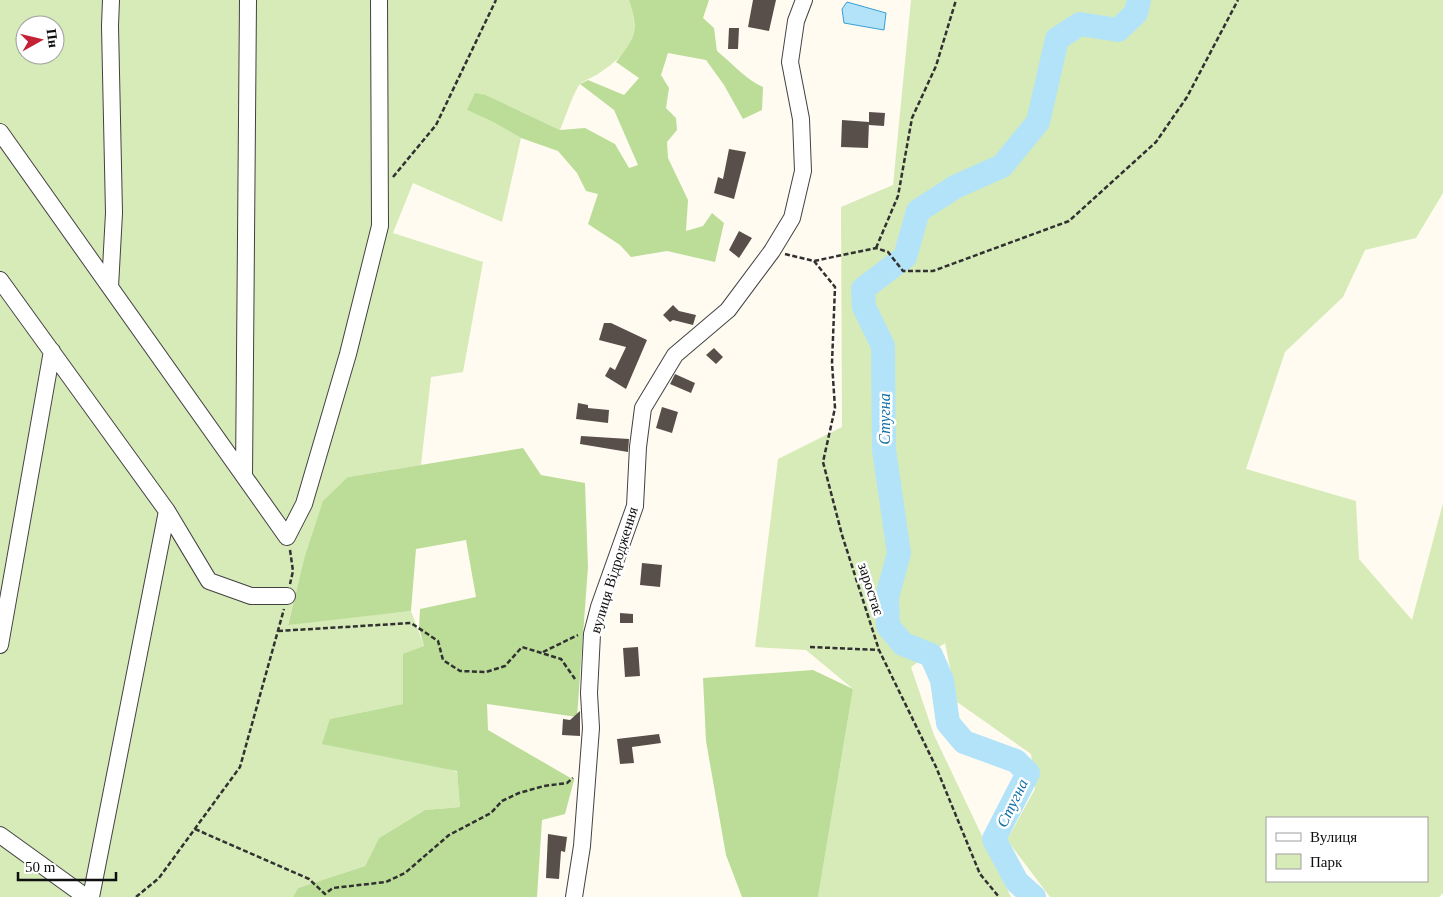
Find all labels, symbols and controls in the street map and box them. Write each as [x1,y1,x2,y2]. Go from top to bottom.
north arrow [15,15,65,65]
text: Пн [44,28,61,49]
water label: Стугна [876,393,894,445]
street label: вулиця Відродження [587,505,641,635]
street label: заростає [855,561,887,618]
water label: Стугна [993,776,1032,830]
legend [1266,817,1428,882]
text: Вулиця [1310,829,1357,845]
scale bar [18,850,115,882]
text: Парк [1310,854,1343,870]
text: 50 m [25,859,56,875]

